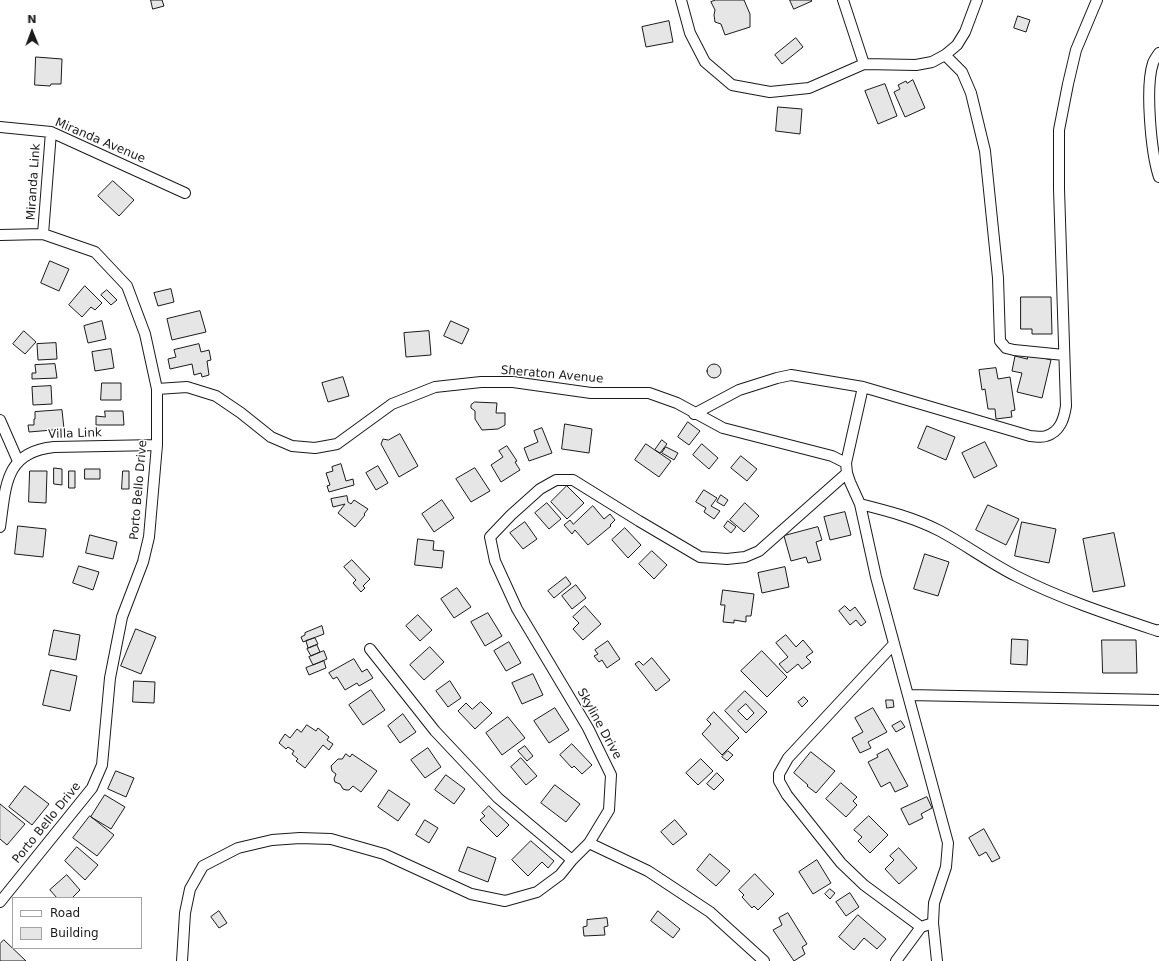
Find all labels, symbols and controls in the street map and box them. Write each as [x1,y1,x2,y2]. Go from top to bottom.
north arrow [12,12,52,52]
text: N [27,13,37,26]
street label: Miranda Avenue [53,115,147,167]
street label: Miranda Link [24,143,44,221]
street label: Sheraton Avenue [500,363,604,387]
street label: Villa Link [48,426,102,442]
street label: Porto Bello Drive [127,439,151,541]
street label: Skyline Drive [574,686,624,762]
street label: Porto Bello Drive [10,779,84,867]
legend [12,897,142,949]
text: Road [50,906,80,920]
text: Building [50,926,99,940]

